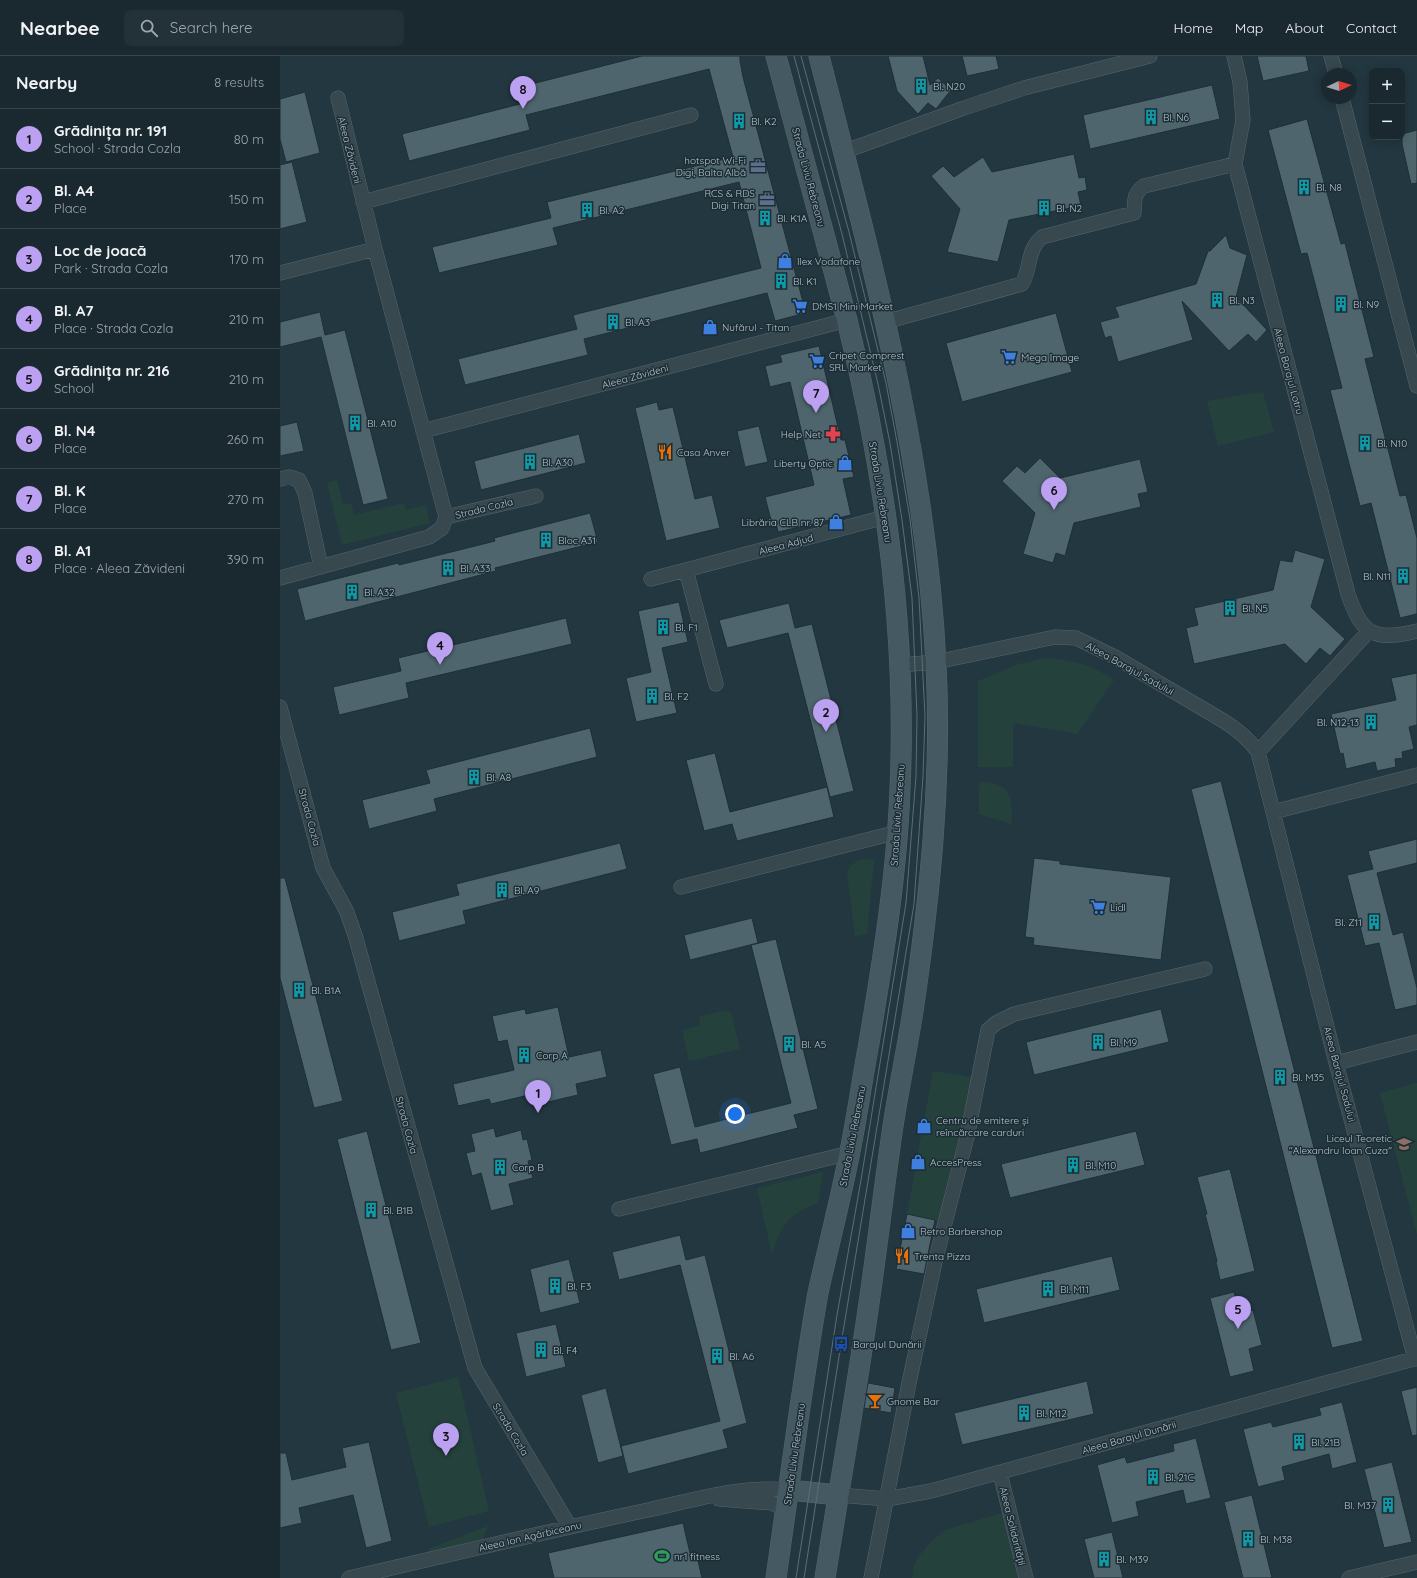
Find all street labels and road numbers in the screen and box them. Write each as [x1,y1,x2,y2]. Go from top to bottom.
street label: Aleea Zăvideni [335,115,364,185]
street label: Strada Liviu Rebreanu [789,126,828,228]
street label: Aleea Barajul Lotru [1271,327,1306,416]
street label: Aleea Zăvideni [600,361,670,392]
street label: Strada Liviu Rebreanu [866,441,895,544]
street label: Strada Cozla [454,495,514,522]
street label: Aleea Adjud [758,531,815,558]
street label: Aleea Barajul Sadului [1084,639,1176,698]
street label: Strada Liviu Rebreanu [887,764,908,866]
street label: Strada Cozla [296,787,323,847]
street label: Aleea Barajul Sadului [1321,1025,1359,1123]
street label: Strada Liviu Rebreanu [836,1085,869,1187]
street label: Strada Cozla [393,1095,420,1155]
street label: Strada Cozla [490,1401,531,1458]
street label: Strada Liviu Rebreanu [781,1403,808,1506]
street label: Aleea Barajul Dunării [1081,1418,1178,1457]
street label: Aleea Solidarității [997,1486,1029,1567]
street label: Aleea Ion Agârbiceanu [477,1518,583,1555]

